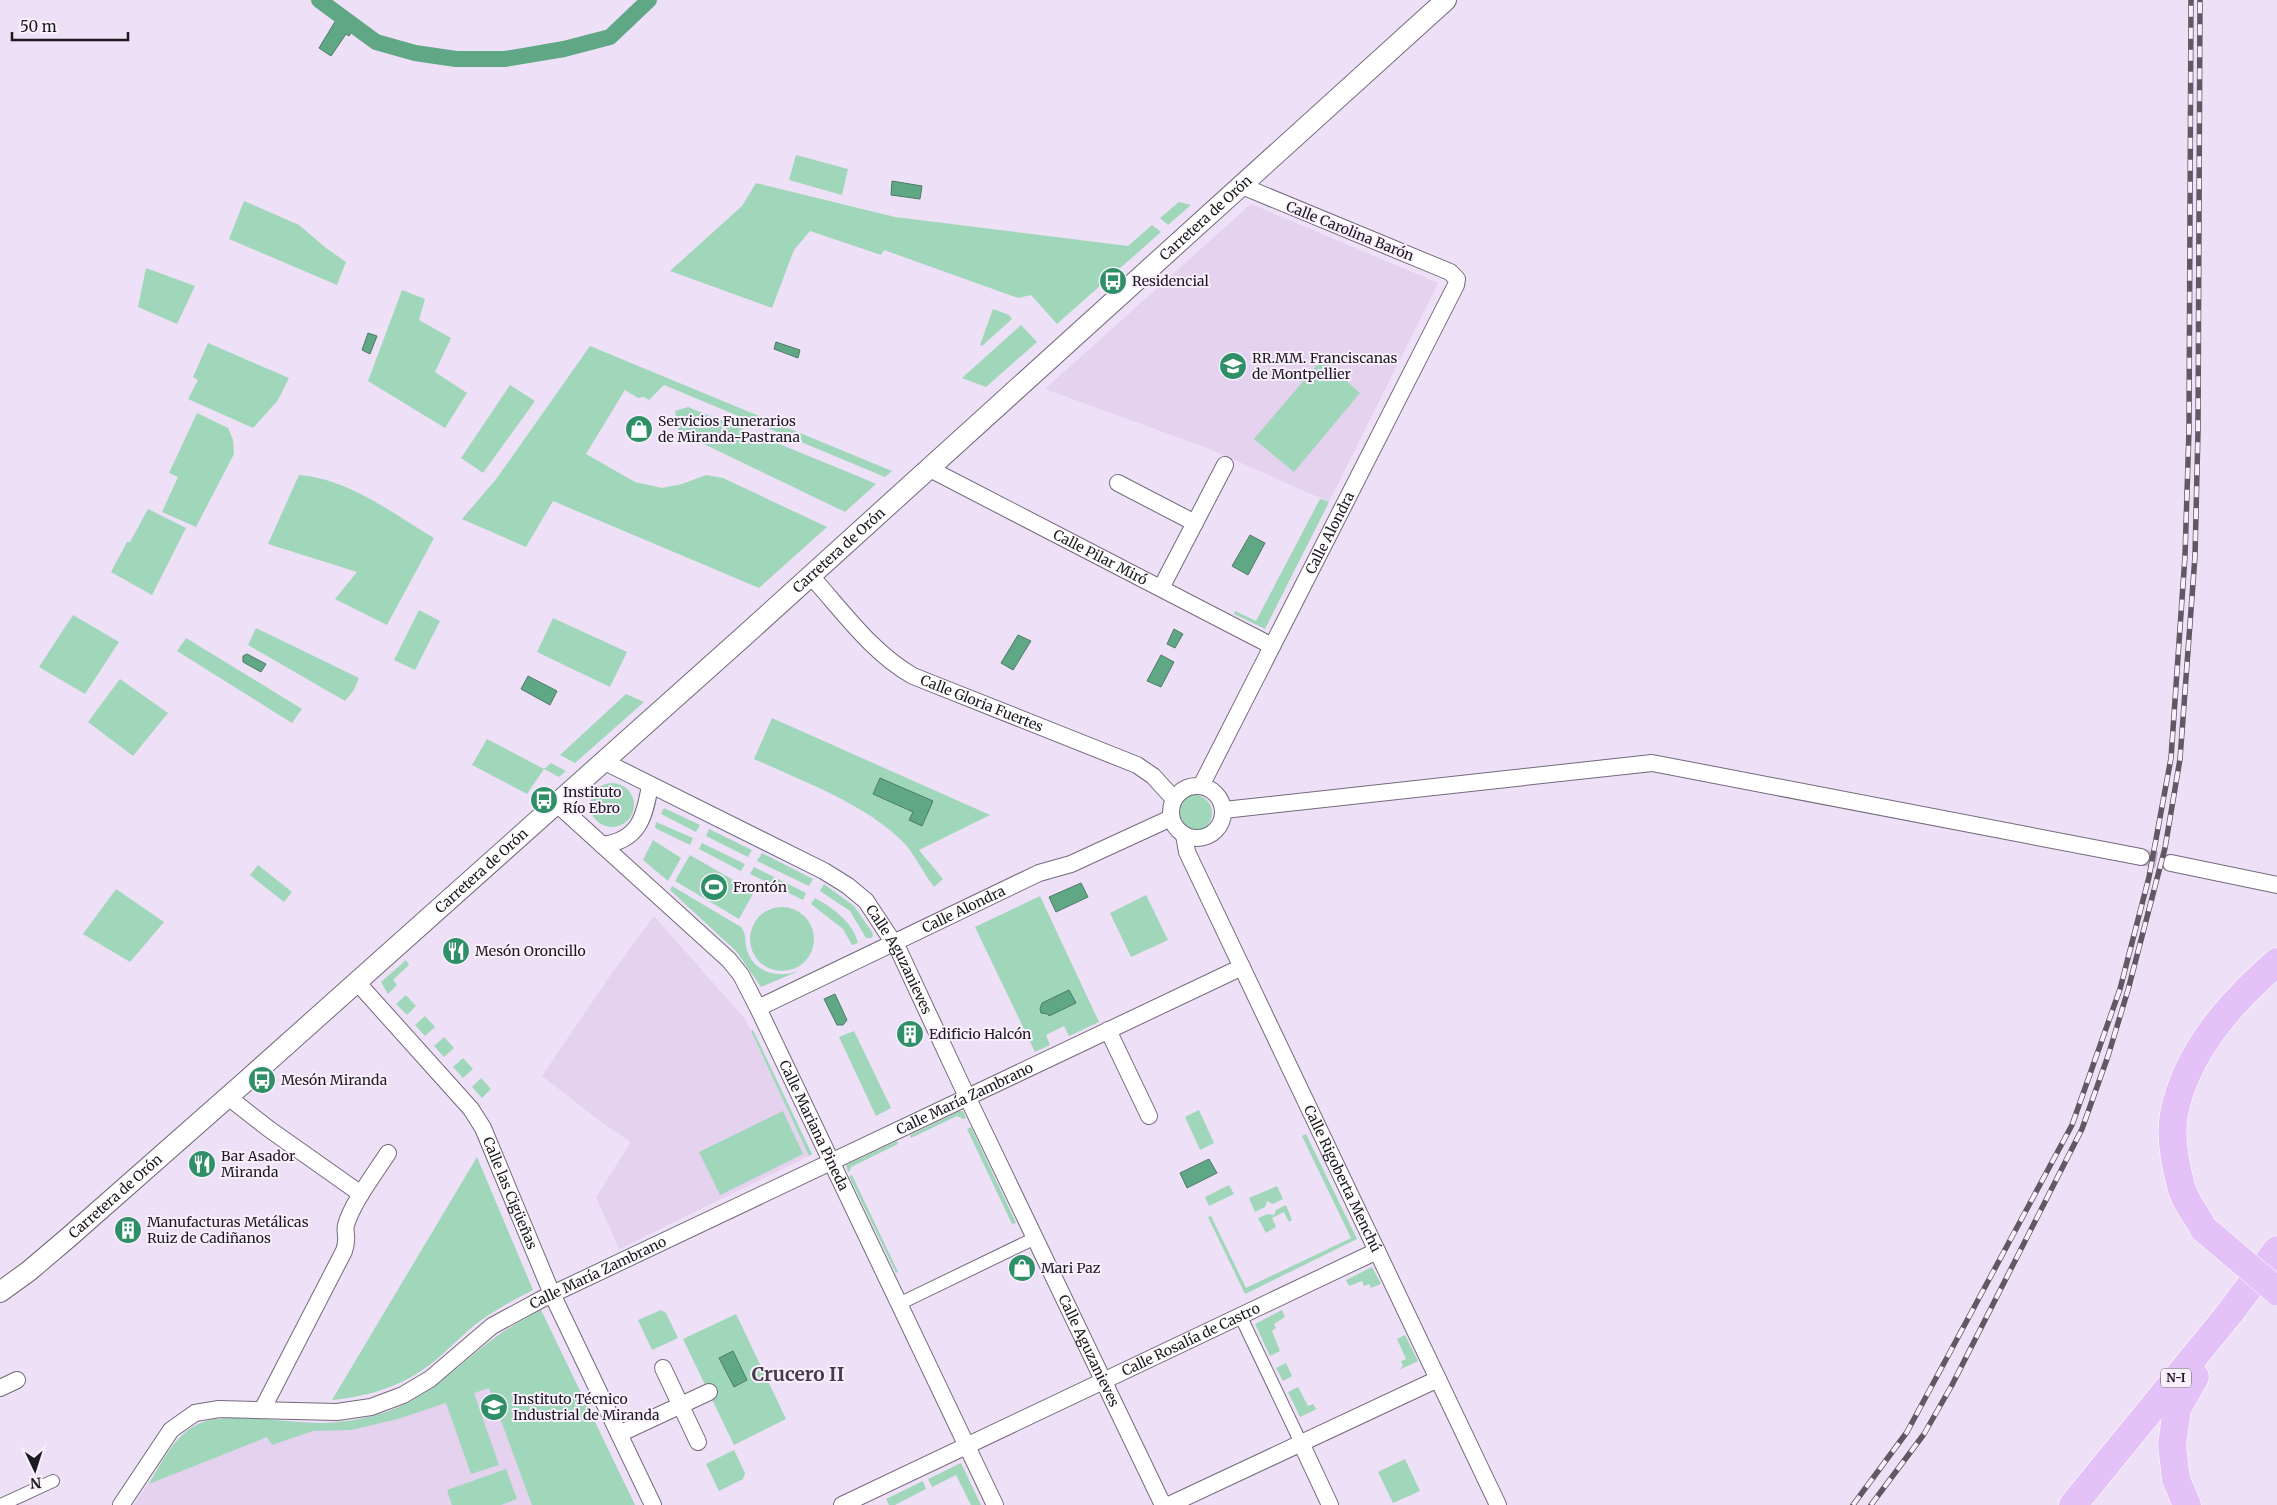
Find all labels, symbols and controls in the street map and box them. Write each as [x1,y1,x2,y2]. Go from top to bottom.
scale bar [12,10,129,42]
text: 50 m [20,17,57,36]
street label: Carretera de Orón [1156,171,1256,264]
street label: Calle Carolina Barón [1283,197,1417,265]
bus stop icon: Residencial [1098,266,1128,296]
place label: Residencial [1132,272,1210,290]
place label: RR.MM. Franciscanas de Montpellier [1252,349,1398,383]
school or university icon: RR.MM. Franciscanas de Montpellier [1218,351,1248,381]
place label: Servicios Funerarios de Miranda-Pastrana [658,412,800,446]
shop icon: Servicios Funerarios de Miranda-Pastrana [624,414,654,444]
street label: Calle Alondra [1301,488,1359,577]
street label: Carretera de Orón [789,504,889,597]
street label: Calle Pilar Miró [1050,525,1150,589]
street label: Calle Gloria Fuertes [918,671,1046,736]
place label: Instituto Río Ebro [563,783,622,817]
bus stop icon: Instituto Río Ebro [529,785,559,815]
street label: Carretera de Orón [431,824,532,917]
sports icon: Frontón [699,872,729,902]
place label: Frontón [733,878,787,896]
street label: Calle Alondra [919,881,1008,937]
street label: Calle Aguzanieves [862,901,936,1017]
restaurant icon: Mesón Oroncillo [441,936,471,966]
place label: Mesón Oroncillo [475,942,586,960]
building icon: Edificio Halcón [895,1019,925,1049]
place label: Edificio Halcón [929,1025,1031,1043]
street label: Calle Mariana Pineda [775,1057,853,1194]
street label: Calle María Zambrano [893,1058,1036,1139]
bus stop icon: Mesón Miranda [247,1065,277,1095]
place label: Mesón Miranda [281,1071,388,1089]
street label: Calle Rigoberta Menchú [1300,1102,1385,1255]
street label: Calle las Cigüeñas [479,1134,541,1252]
place label: Bar Asador Miranda [221,1147,295,1181]
restaurant icon: Bar Asador Miranda [187,1149,217,1179]
street label: Carretera de Orón [65,1150,166,1242]
place label: Manufacturas Metálicas Ruiz de Cadiñanos [147,1213,309,1247]
building icon: Manufacturas Metálicas Ruiz de Cadiñanos [113,1215,143,1245]
street label: Calle María Zambrano [526,1232,669,1313]
shop icon: Mari Paz [1007,1253,1037,1283]
place label: Mari Paz [1041,1259,1101,1277]
street label: Calle Aguzanieves [1054,1292,1124,1410]
street label: Calle Rosalía de Castro [1119,1299,1263,1380]
district label: Crucero II [752,1362,844,1386]
road number: N-I [2161,1369,2191,1388]
place label: Instituto Técnico Industrial de Miranda [513,1390,660,1424]
school or university icon: Instituto Técnico Industrial de Miranda [479,1392,509,1422]
north arrow [10,1445,60,1495]
text: N [30,1474,42,1492]

